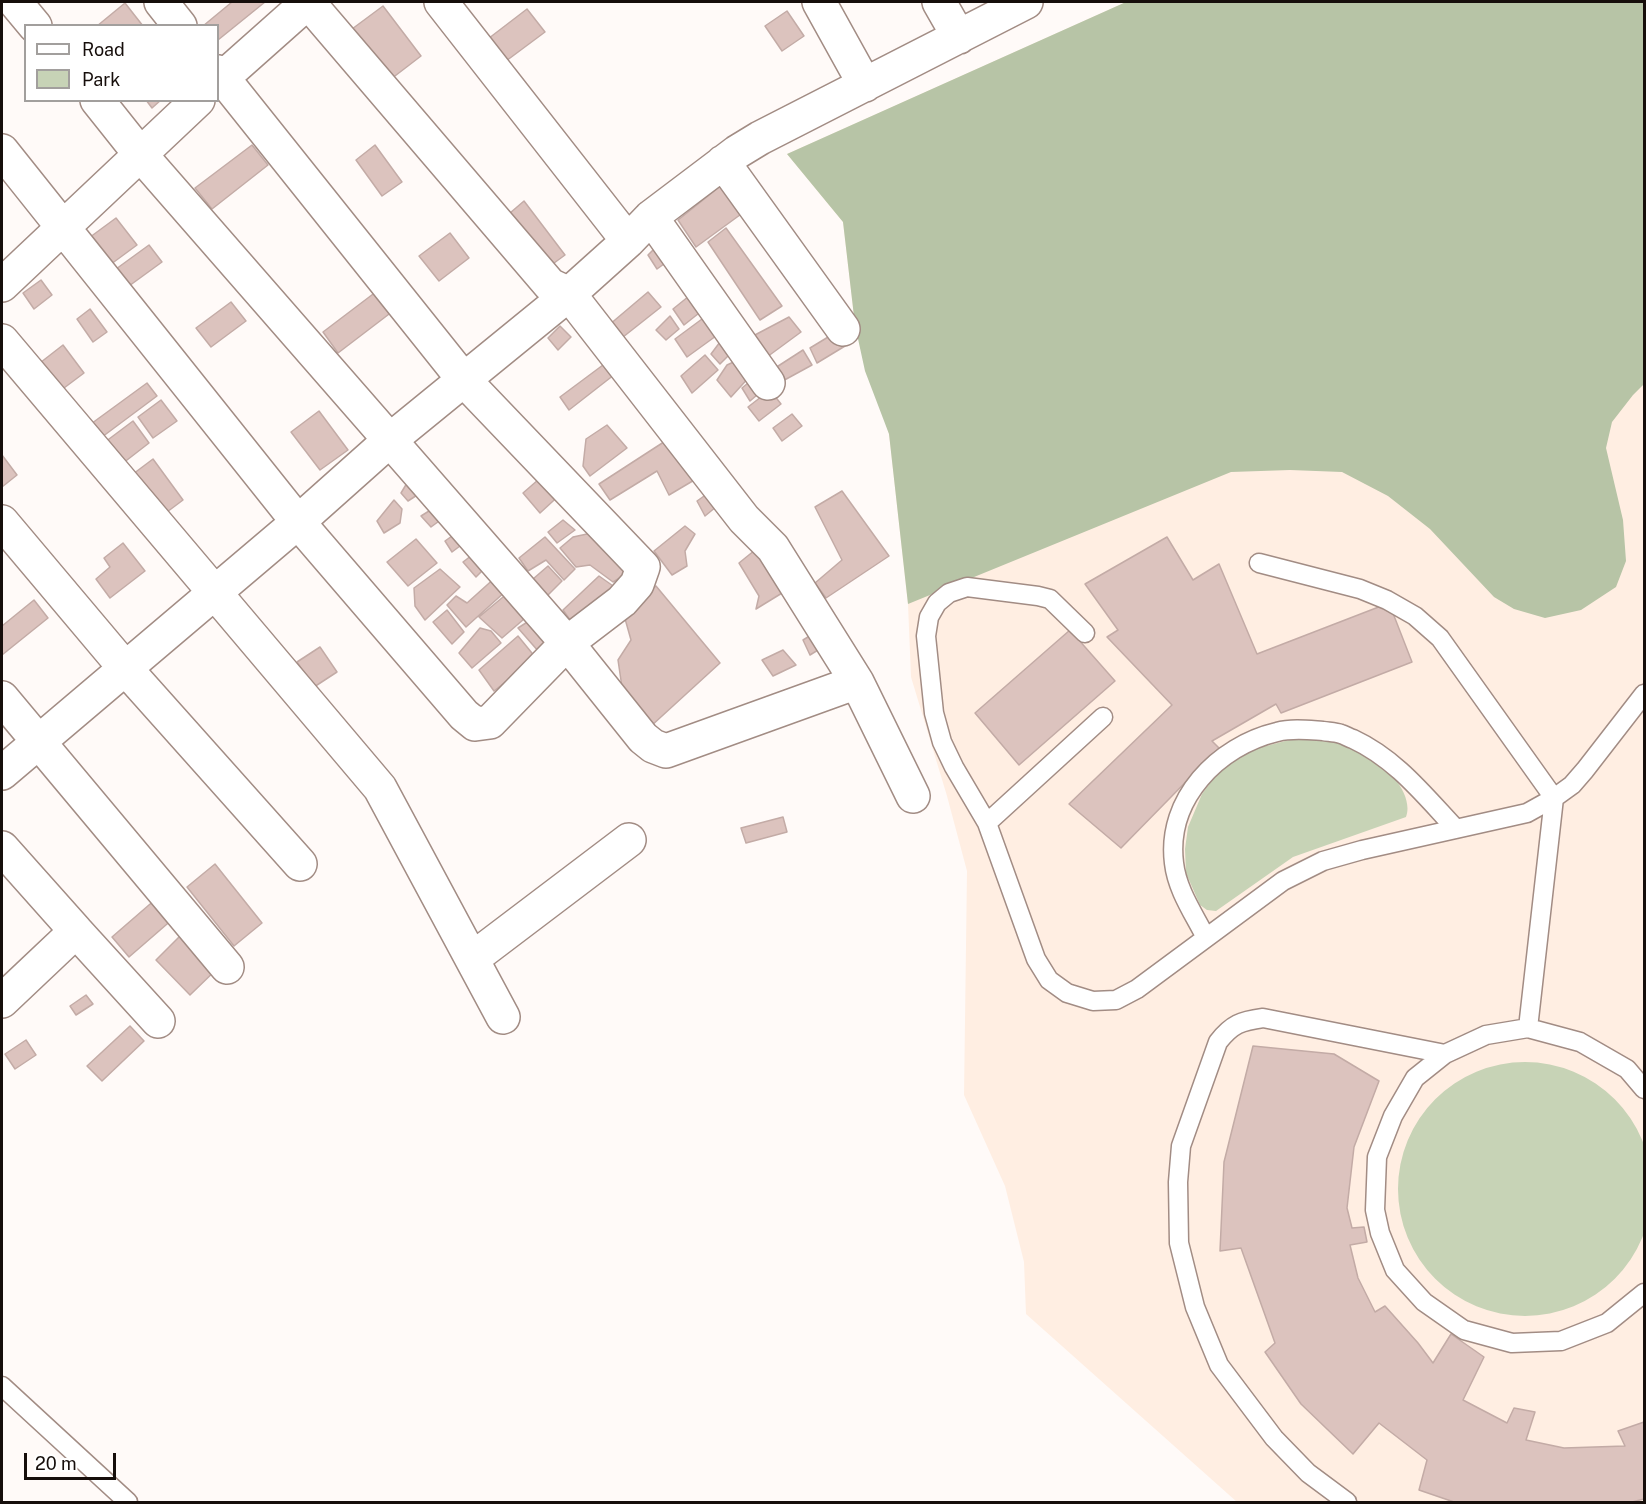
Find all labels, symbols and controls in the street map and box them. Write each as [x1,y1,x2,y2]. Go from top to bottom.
legend [24,24,219,102]
text: Road [82,39,125,60]
text: Park [82,69,120,90]
scale bar [27,1441,118,1479]
text: 20 m [35,1453,77,1474]

